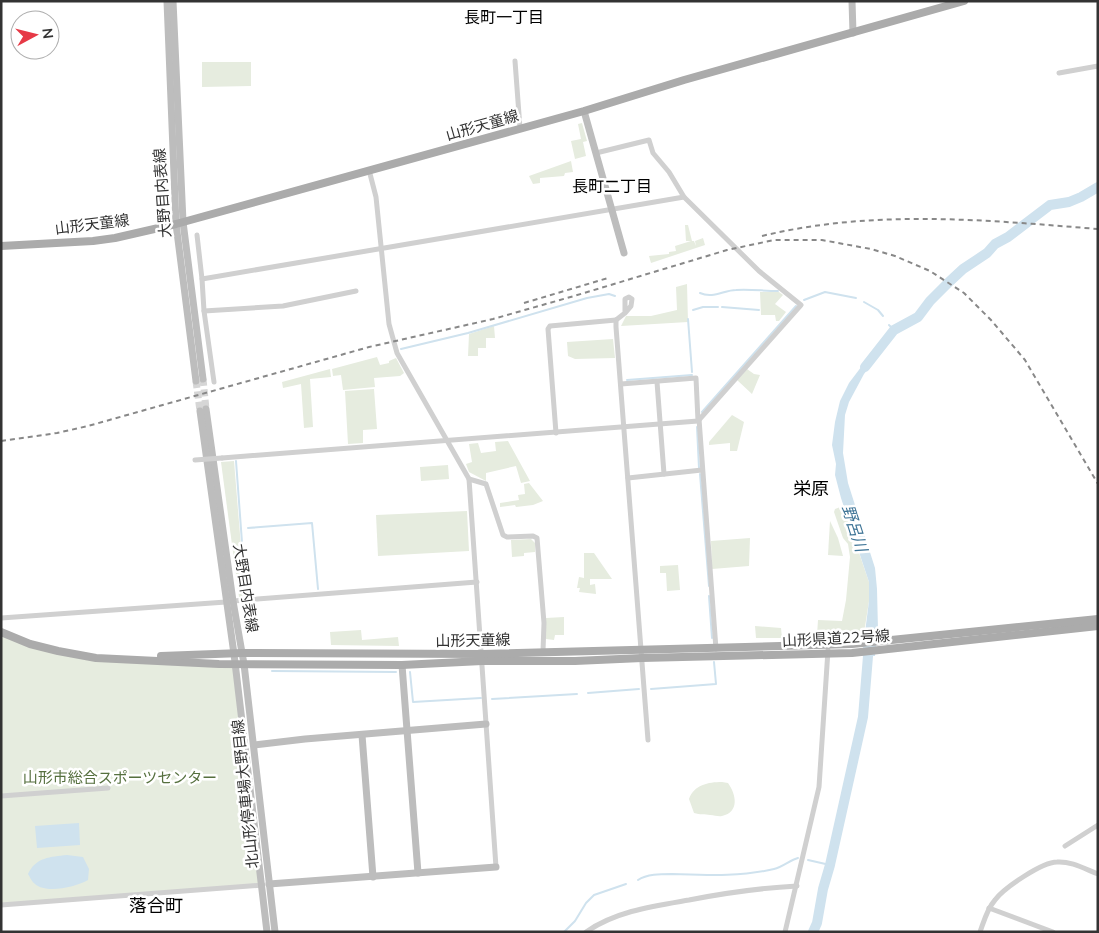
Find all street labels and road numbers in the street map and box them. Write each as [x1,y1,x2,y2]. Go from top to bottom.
street label: 山形天童線 [443,106,521,144]
street label: 大野目内表線 [149,147,175,239]
street label: 山形天童線 [54,210,130,238]
street label: 大野目内表線 [230,542,262,634]
street label: 山形県道22号線 [782,626,890,650]
street label: 山形天童線 [435,630,511,650]
street label: 北山形停車場大野目線 [228,718,262,870]

